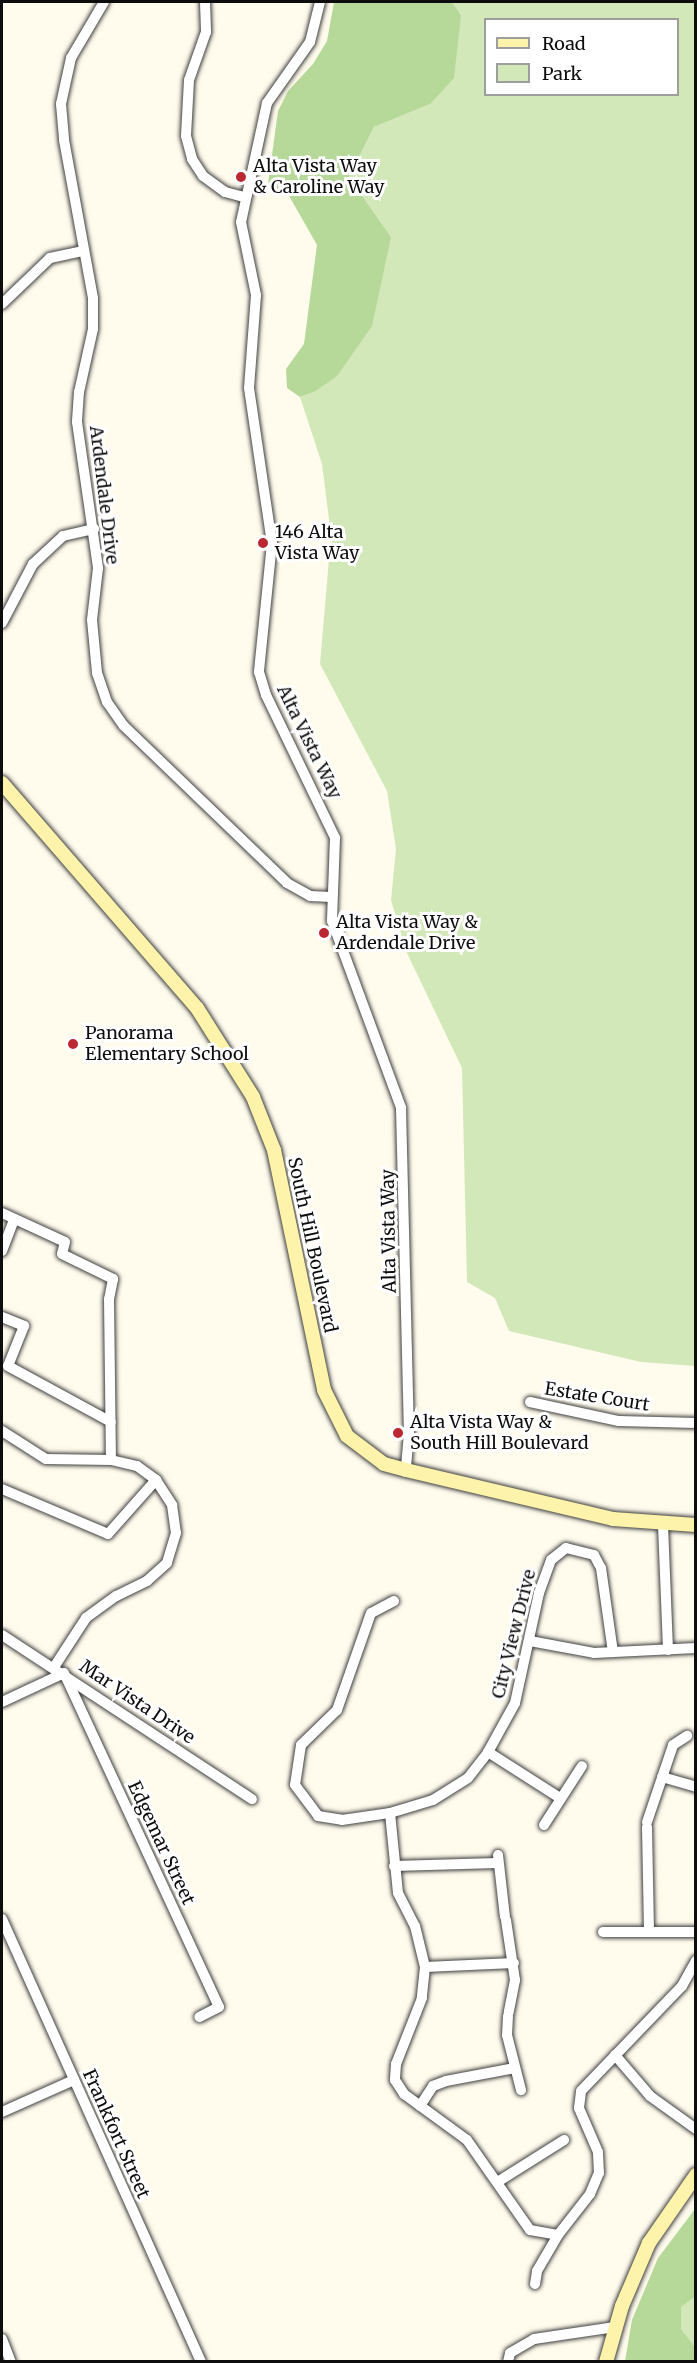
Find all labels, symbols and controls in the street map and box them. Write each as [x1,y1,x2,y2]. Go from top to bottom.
legend [484,18,679,96]
text: Road [542,32,586,55]
text: Park [542,62,582,85]
place label: Alta Vista Way & Caroline Way [253,156,384,198]
marker: Alta Vista Way & Caroline Way [234,170,248,184]
street label: Ardendale Drive [85,425,123,565]
place label: 146 Alta Vista Way [275,522,360,564]
marker: 146 Alta Vista Way [256,536,270,550]
street label: Alta Vista Way [272,682,346,802]
place label: Alta Vista Way & Ardendale Drive [336,912,478,954]
marker: Alta Vista Way & Ardendale Drive [317,926,331,940]
place label: Panorama Elementary School [85,1023,249,1066]
marker: Panorama Elementary School [66,1037,80,1051]
street label: South Hill Boulevard [283,1155,341,1335]
street label: Alta Vista Way [377,1169,401,1293]
street label: Estate Court [543,1378,651,1416]
place label: Alta Vista Way & South Hill Boulevard [410,1412,589,1454]
marker: Alta Vista Way & South Hill Boulevard [391,1426,405,1440]
street label: City View Drive [488,1567,540,1701]
street label: Mar Vista Drive [75,1656,199,1748]
street label: Edgemar Street [123,1778,199,1908]
street label: Frankfort Street [78,2066,154,2202]

